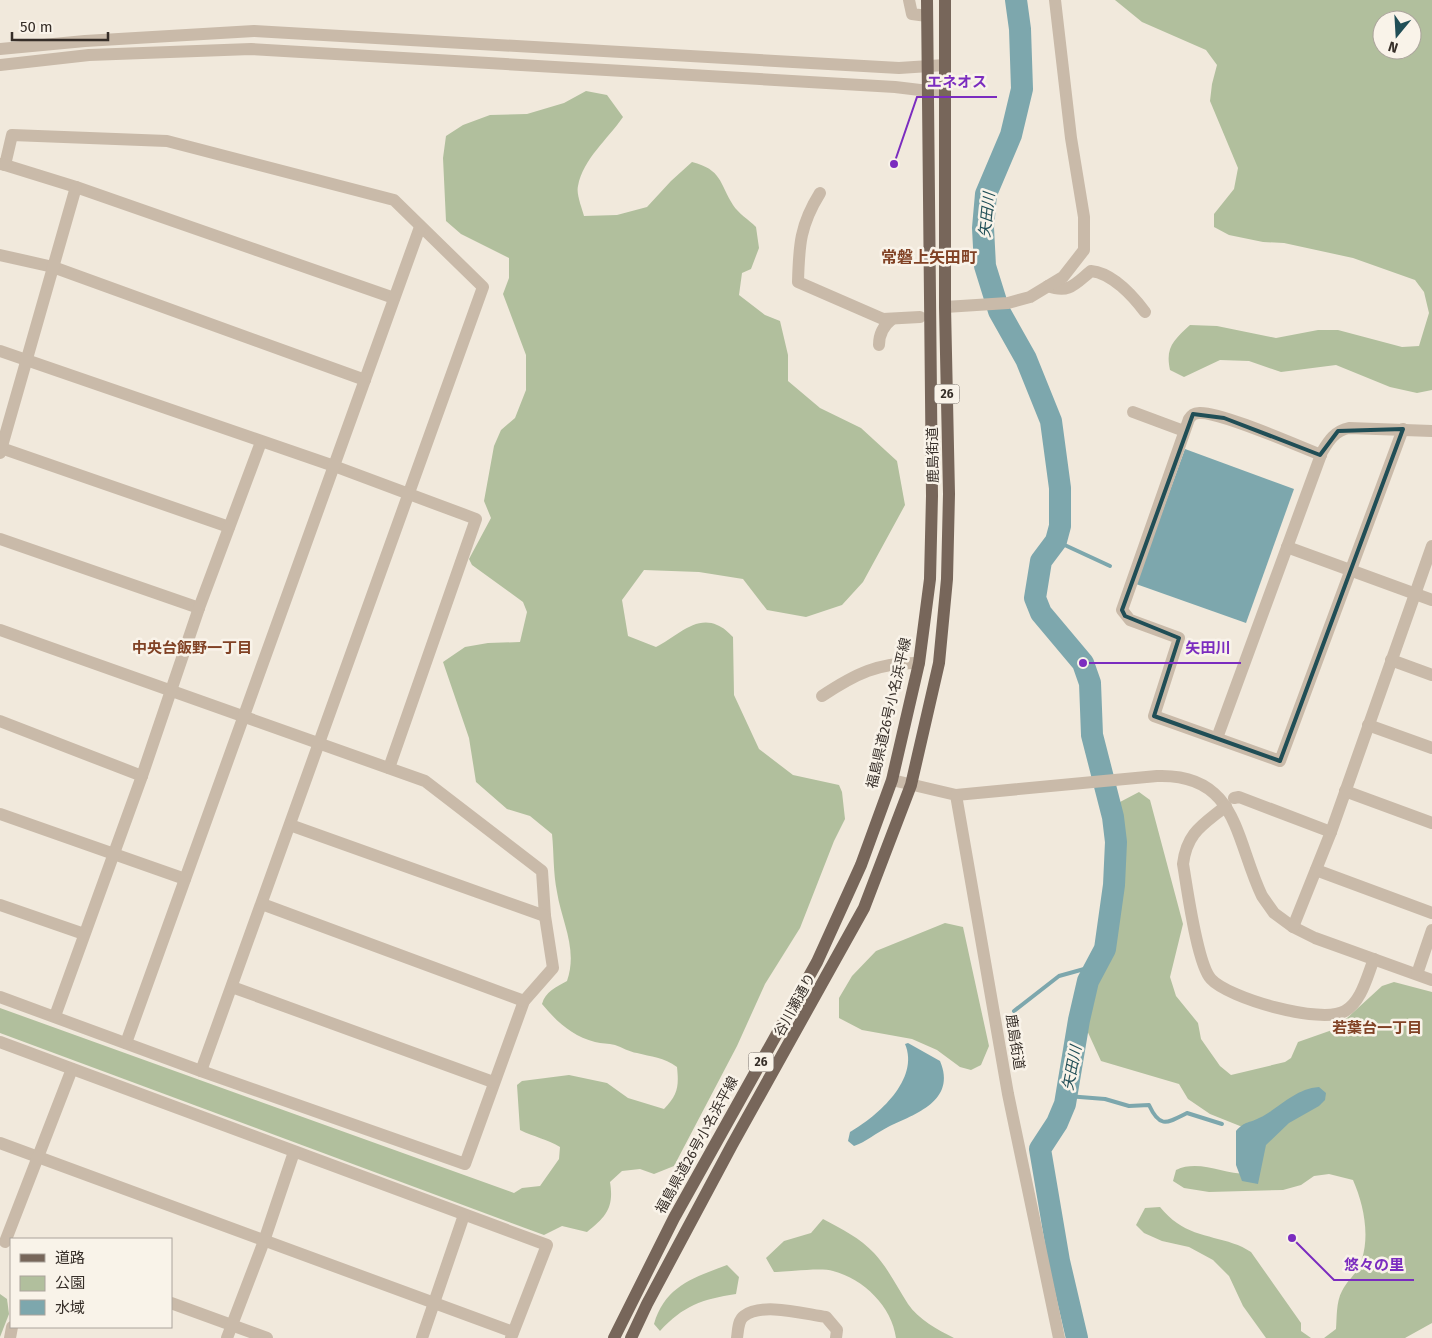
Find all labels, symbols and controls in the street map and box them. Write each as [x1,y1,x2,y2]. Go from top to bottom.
scale bar [12,10,109,42]
north arrow [1372,10,1422,60]
text: 50 m [20,18,53,36]
text: N [1386,37,1400,56]
callout: エネオス [917,67,997,97]
text: エネオス [927,73,987,91]
water label: 矢田川 [976,190,999,238]
district label: 常磐上矢田町 [881,248,977,267]
road number: 26 [934,384,960,404]
street label: 鹿島街道 [924,427,942,483]
callout: 矢田川 [1176,633,1241,663]
street label: 福島県道26号小名浜平線 [863,636,915,790]
district label: 中央台飯野一丁目 [132,639,252,657]
text: 矢田川 [1185,639,1231,657]
street label: 谷川瀬通り [771,970,819,1040]
street label: 鹿島街道 [1002,1013,1028,1071]
district label: 若葉台一丁目 [1332,1019,1422,1037]
water label: 矢田川 [1059,1042,1086,1092]
road number: 26 [748,1052,774,1072]
street label: 福島県道26号小名浜平線 [652,1073,742,1217]
legend [10,1238,172,1328]
text: 道路 [55,1249,85,1267]
callout: 悠々の里 [1334,1250,1414,1280]
text: 悠々の里 [1344,1256,1404,1274]
text: 公園 [55,1274,85,1292]
text: 水域 [55,1299,85,1317]

